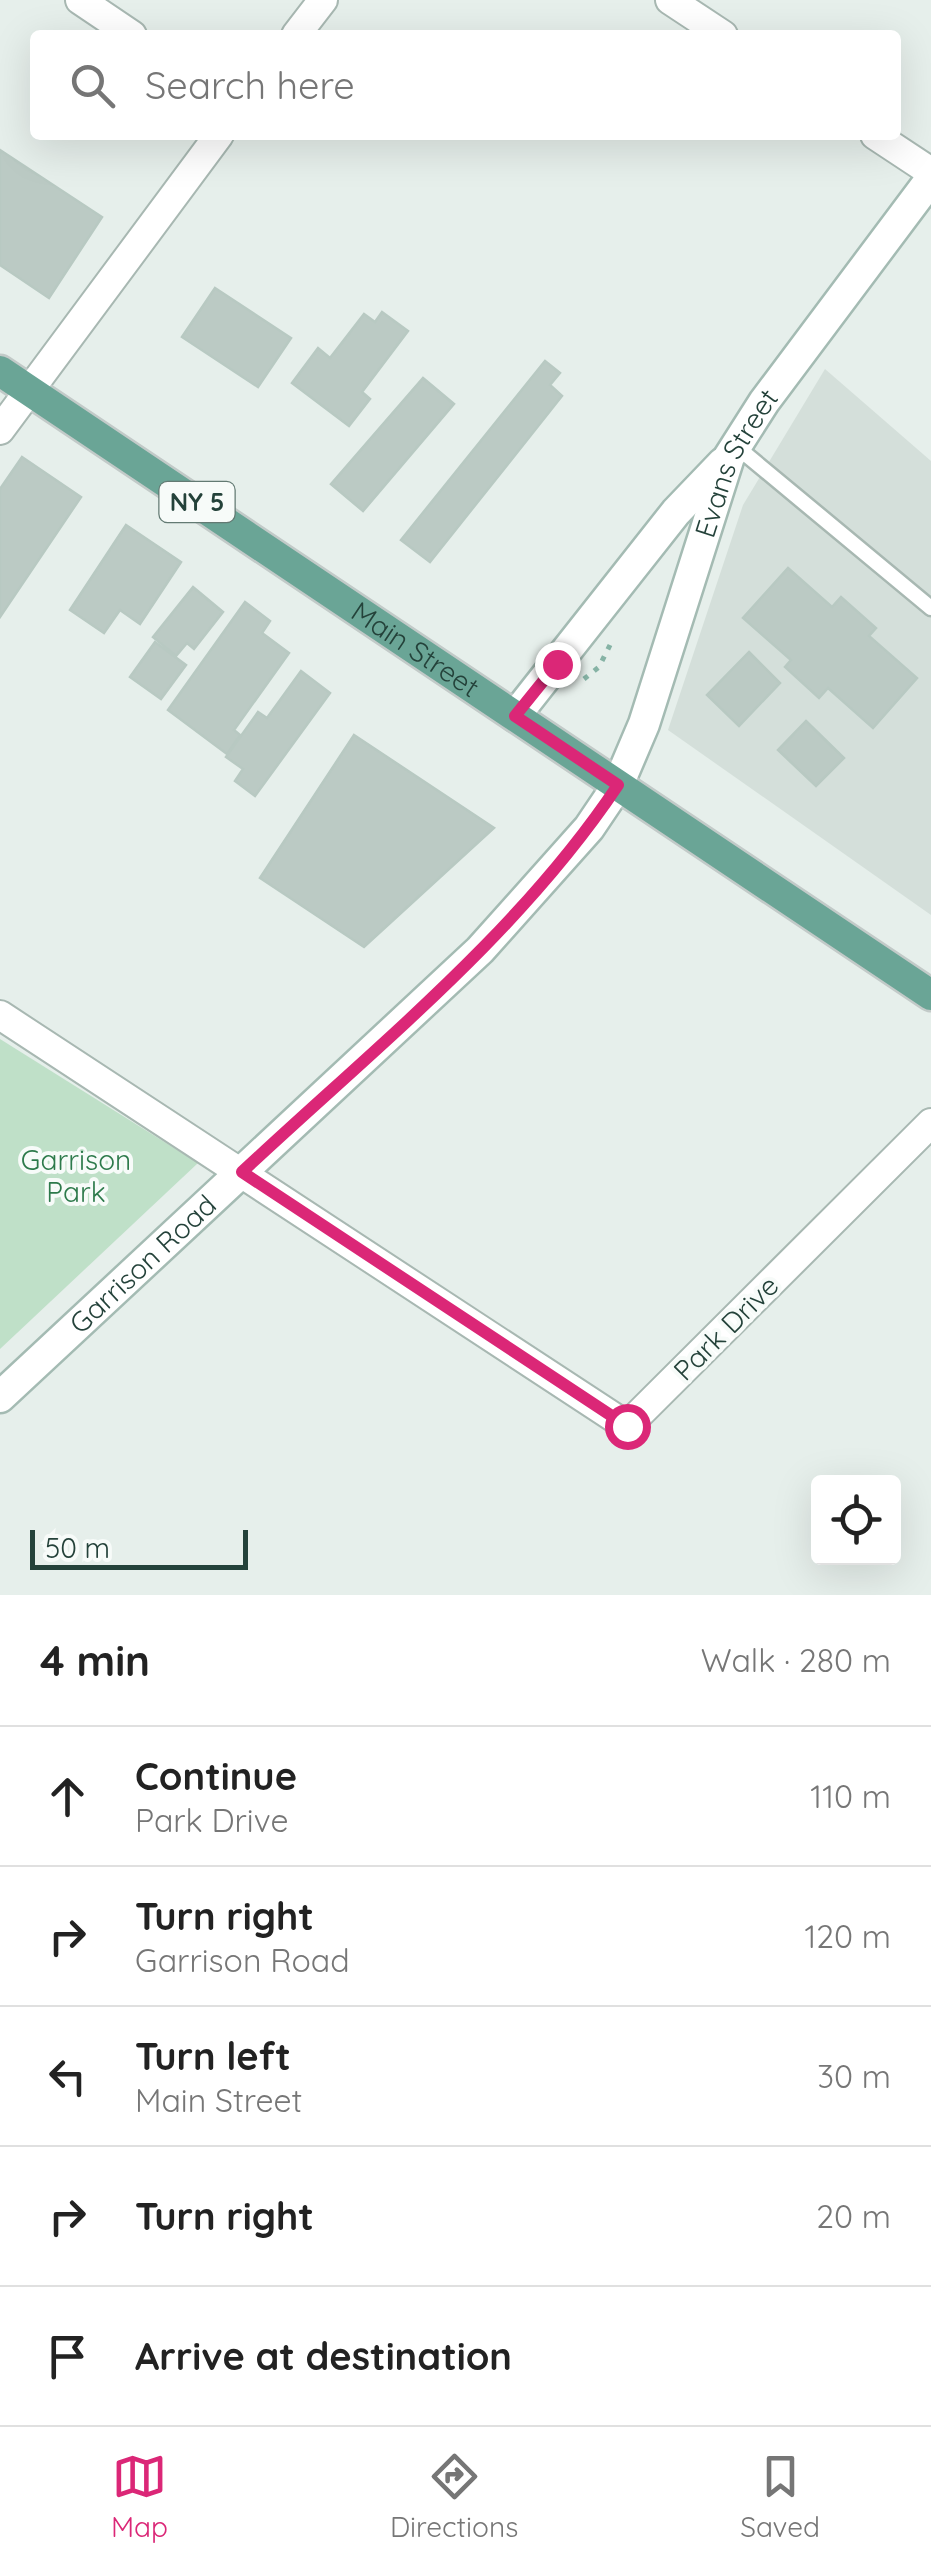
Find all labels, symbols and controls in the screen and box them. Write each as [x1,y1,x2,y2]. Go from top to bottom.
search box [30,30,901,140]
icon: search [65,58,120,113]
text: Search here [145,61,355,109]
street label: Evans Street [687,381,785,542]
road number: NY 5 [160,482,234,522]
street label: Main Street [345,594,486,704]
route end [535,642,581,688]
park label: Garrison Park [21,1142,131,1209]
street label: Garrison Road [62,1187,223,1341]
street label: Park Drive [666,1268,786,1388]
route start [605,1404,651,1450]
map controls [811,1475,901,1565]
button: locate [811,1475,901,1565]
scale bar [30,1525,248,1570]
text: 50 m [45,1530,110,1565]
text: 4 min [40,1634,150,1687]
text: Walk · 280 m [701,1640,891,1680]
text: Continue [135,1752,297,1800]
icon: ahead [40,1769,95,1824]
text: 110 m [810,1776,891,1816]
text: Park Drive [135,1800,289,1840]
text: Turn right [135,1892,314,1940]
icon: right [40,1909,95,1964]
text: 120 m [804,1916,891,1956]
text: Garrison Road [135,1940,350,1980]
text: Turn left [135,2032,291,2080]
icon: left [40,2049,95,2104]
text: 30 m [817,2056,891,2096]
text: Main Street [135,2080,302,2120]
icon: right [40,2189,95,2244]
text: Turn right [135,2192,314,2240]
text: 20 m [816,2196,891,2236]
icon: arrive [40,2329,95,2384]
text: Arrive at destination [135,2332,512,2380]
tab: Map [111,2449,168,2544]
tab: Directions [390,2449,518,2544]
tab: Saved [740,2449,820,2544]

